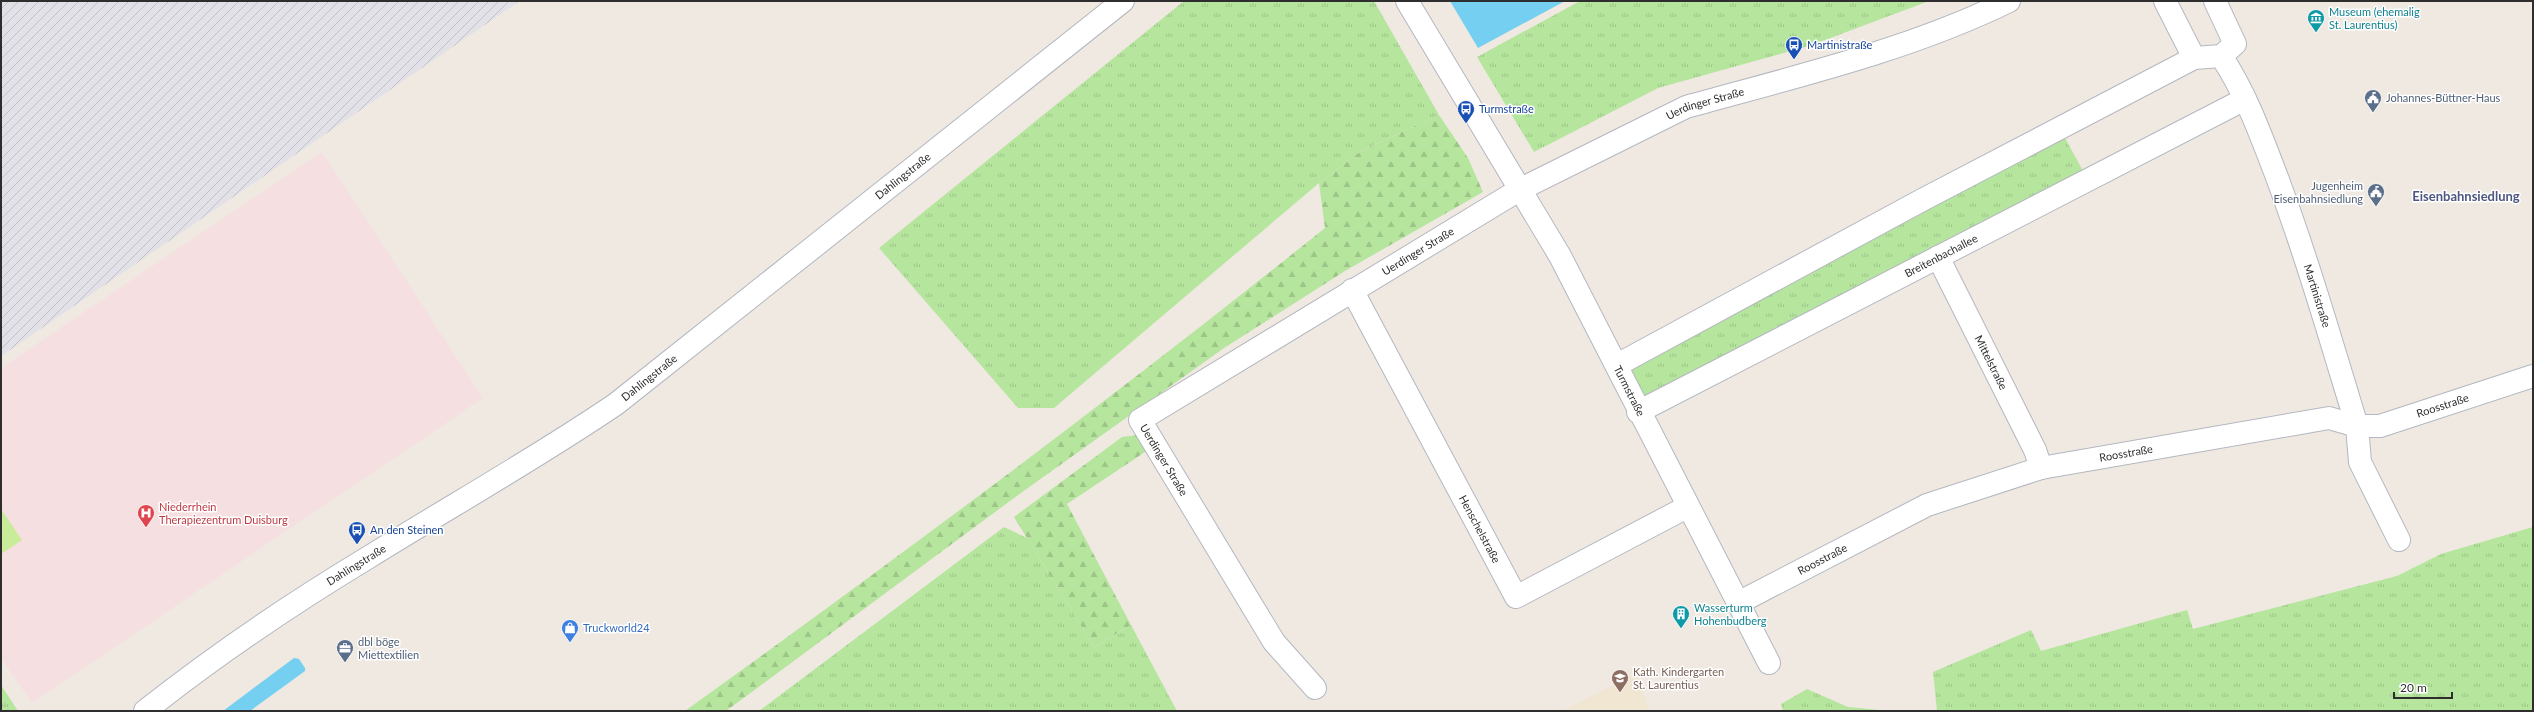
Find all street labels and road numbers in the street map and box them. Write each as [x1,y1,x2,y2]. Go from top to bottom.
street label: Uerdinger Straße [1664,84,1746,122]
street label: Dahlingstraße [872,149,933,202]
street label: Uerdinger Straße [1379,224,1456,278]
street label: Breitenbachallee [1902,231,1980,279]
street label: Martinistraße [2302,262,2334,329]
street label: Mittelstraße [1972,333,2011,392]
street label: Dahlingstraße [619,351,679,403]
street label: Turmstraße [1611,363,1648,418]
street label: Roosstraße [2415,390,2470,420]
street label: Uerdinger Straße [1138,421,1191,498]
street label: Roosstraße [2098,442,2154,464]
street label: Henschelstraße [1457,493,1504,565]
street label: Dahlingstraße [324,541,388,588]
street label: Roosstraße [1795,541,1849,577]

